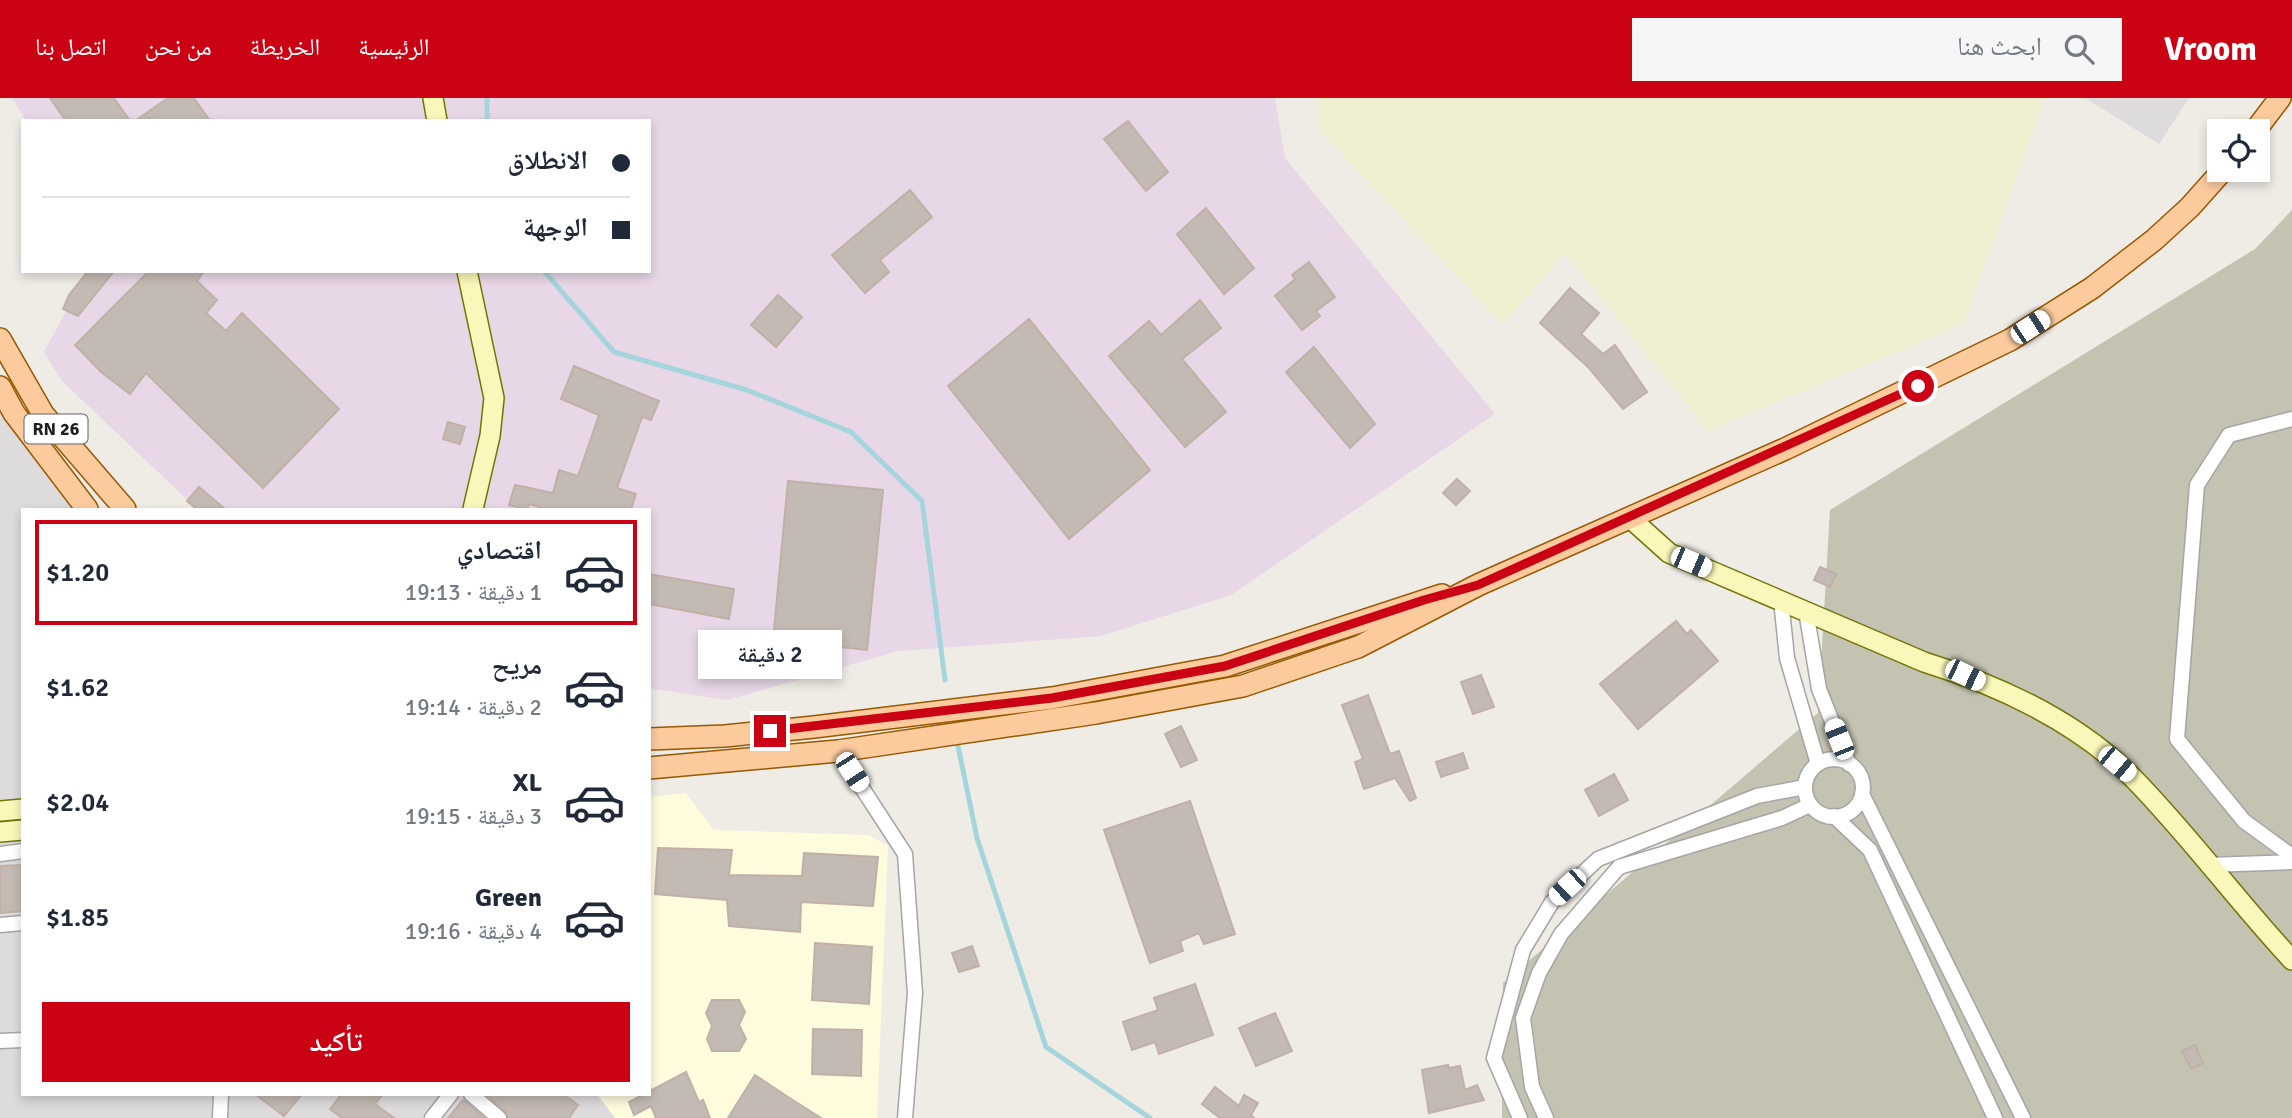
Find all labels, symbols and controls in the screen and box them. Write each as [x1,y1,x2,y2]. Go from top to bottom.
search box [1632,18,2122,81]
text: Vroom [2164,29,2257,70]
icon: search [2060,30,2098,68]
text: ابحث هنا [1957,31,2042,63]
text: اتصل بنا [35,32,107,62]
text: من نحن [145,32,212,62]
text: الخريطة [250,32,320,62]
text: الرئيسية [358,32,429,62]
map controls [2207,119,2270,182]
button: locate [2207,119,2270,182]
text: الانطلاق [508,145,588,177]
text: الوجهة [523,212,588,244]
car [2007,307,2054,347]
route start [1902,370,1934,402]
road number: RN 26 [24,414,88,444]
text: اقتصادي [457,535,542,567]
icon: car [563,541,626,604]
car [1668,544,1715,580]
text: $1.20 [46,557,109,589]
text: 1 دقيقة · 19:13 [405,578,542,607]
callout: 2 دقيقة [698,630,842,678]
text: 2 دقيقة [737,640,803,669]
text: مريح [492,650,542,682]
icon: car [563,656,626,719]
car [1942,656,1989,694]
text: $1.62 [46,672,109,704]
text: 2 دقيقة · 19:14 [405,693,542,722]
route end [754,715,786,747]
car [1822,716,1857,762]
car [2095,742,2140,786]
car [832,749,873,795]
text: XL [512,767,542,799]
icon: car [563,771,626,834]
text: $2.04 [46,787,109,819]
text: 3 دقيقة · 19:15 [405,802,542,831]
car [1545,865,1590,909]
text: Green [475,882,542,914]
icon: car [563,886,626,949]
text: $1.85 [46,902,109,934]
text: 4 دقيقة · 19:16 [405,917,542,946]
button: تأكيد [42,1002,630,1082]

